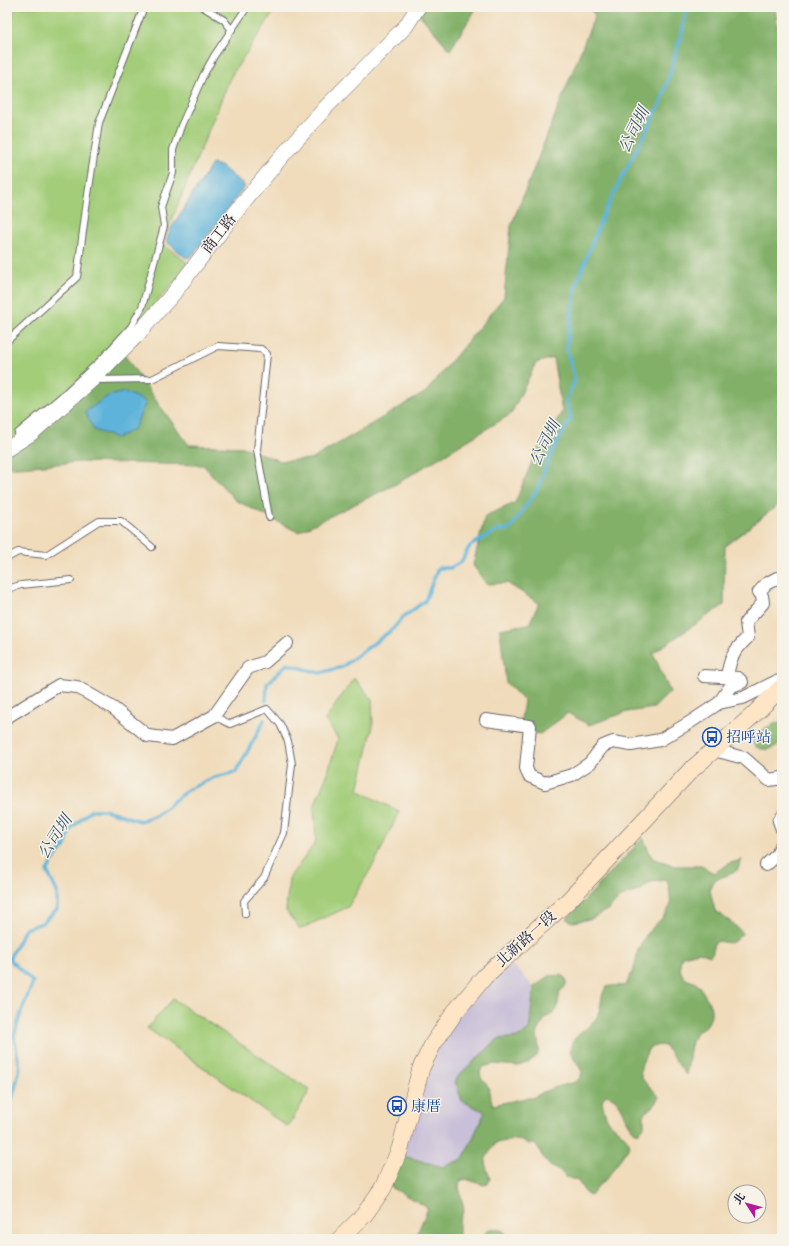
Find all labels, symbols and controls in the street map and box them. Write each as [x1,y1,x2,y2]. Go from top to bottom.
water label: 公司圳 [614,101,655,156]
street label: 商工路 [198,210,240,258]
water label: 公司圳 [525,414,566,469]
bus stop icon: 招呼站 [701,726,723,748]
place label: 招呼站 [726,728,771,747]
water label: 公司圳 [34,809,78,863]
street label: 北新路一段 [492,907,560,971]
bus stop icon: 康厝 [386,1095,408,1117]
place label: 康厝 [411,1097,441,1116]
north arrow [727,1184,767,1224]
text: 北 [731,1190,749,1207]

